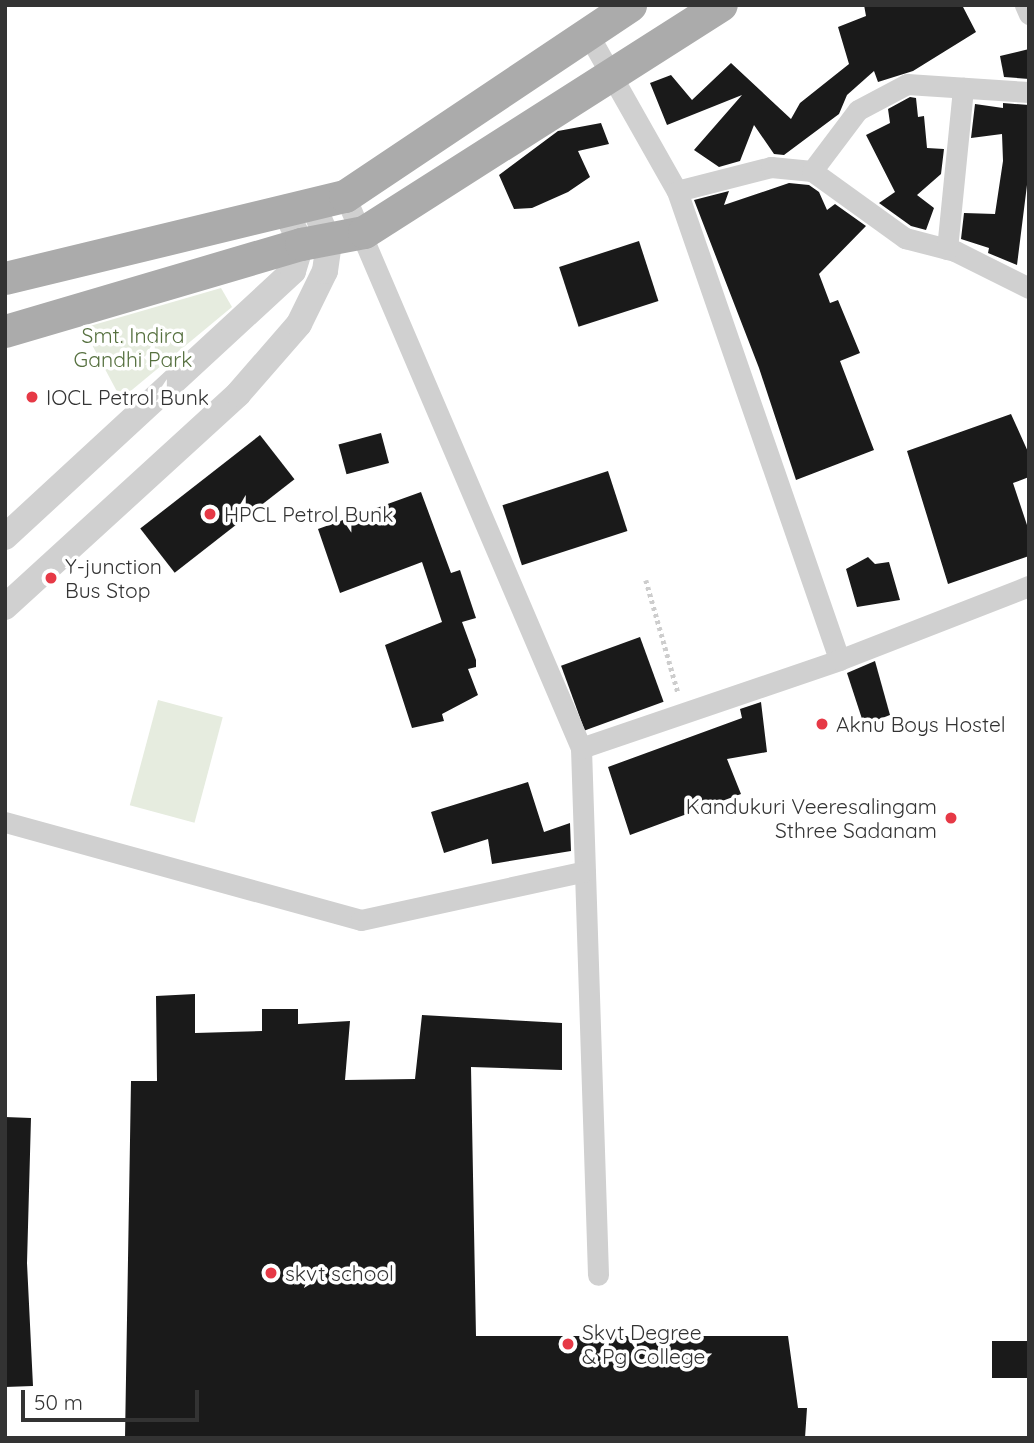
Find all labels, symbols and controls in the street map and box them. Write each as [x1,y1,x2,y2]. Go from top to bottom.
park label: Smt. Indira Gandhi Park [73,322,193,372]
place label: IOCL Petrol Bunk [46,384,209,410]
marker: IOCL Petrol Bunk [24,389,40,405]
place label: HPCL Petrol Bunk [224,501,393,527]
marker: HPCL Petrol Bunk [202,506,218,522]
place label: Y-junction Bus Stop [65,553,162,603]
marker: Y-junction Bus Stop [43,570,59,586]
place label: Aknu Boys Hostel [836,711,1006,737]
marker: Aknu Boys Hostel [814,716,830,732]
place label: Kandukuri Veeresalingam Sthree Sadanam [686,793,937,843]
marker: Kandukuri Veeresalingam Sthree Sadanam [943,810,959,826]
place label: skvt school [285,1260,394,1286]
marker: skvt school [263,1265,279,1281]
place label: Skvt Degree & Pg College [582,1319,705,1369]
marker: Skvt Degree & Pg College [560,1336,576,1352]
scale bar [24,1376,203,1420]
text: 50 m [34,1389,83,1415]

